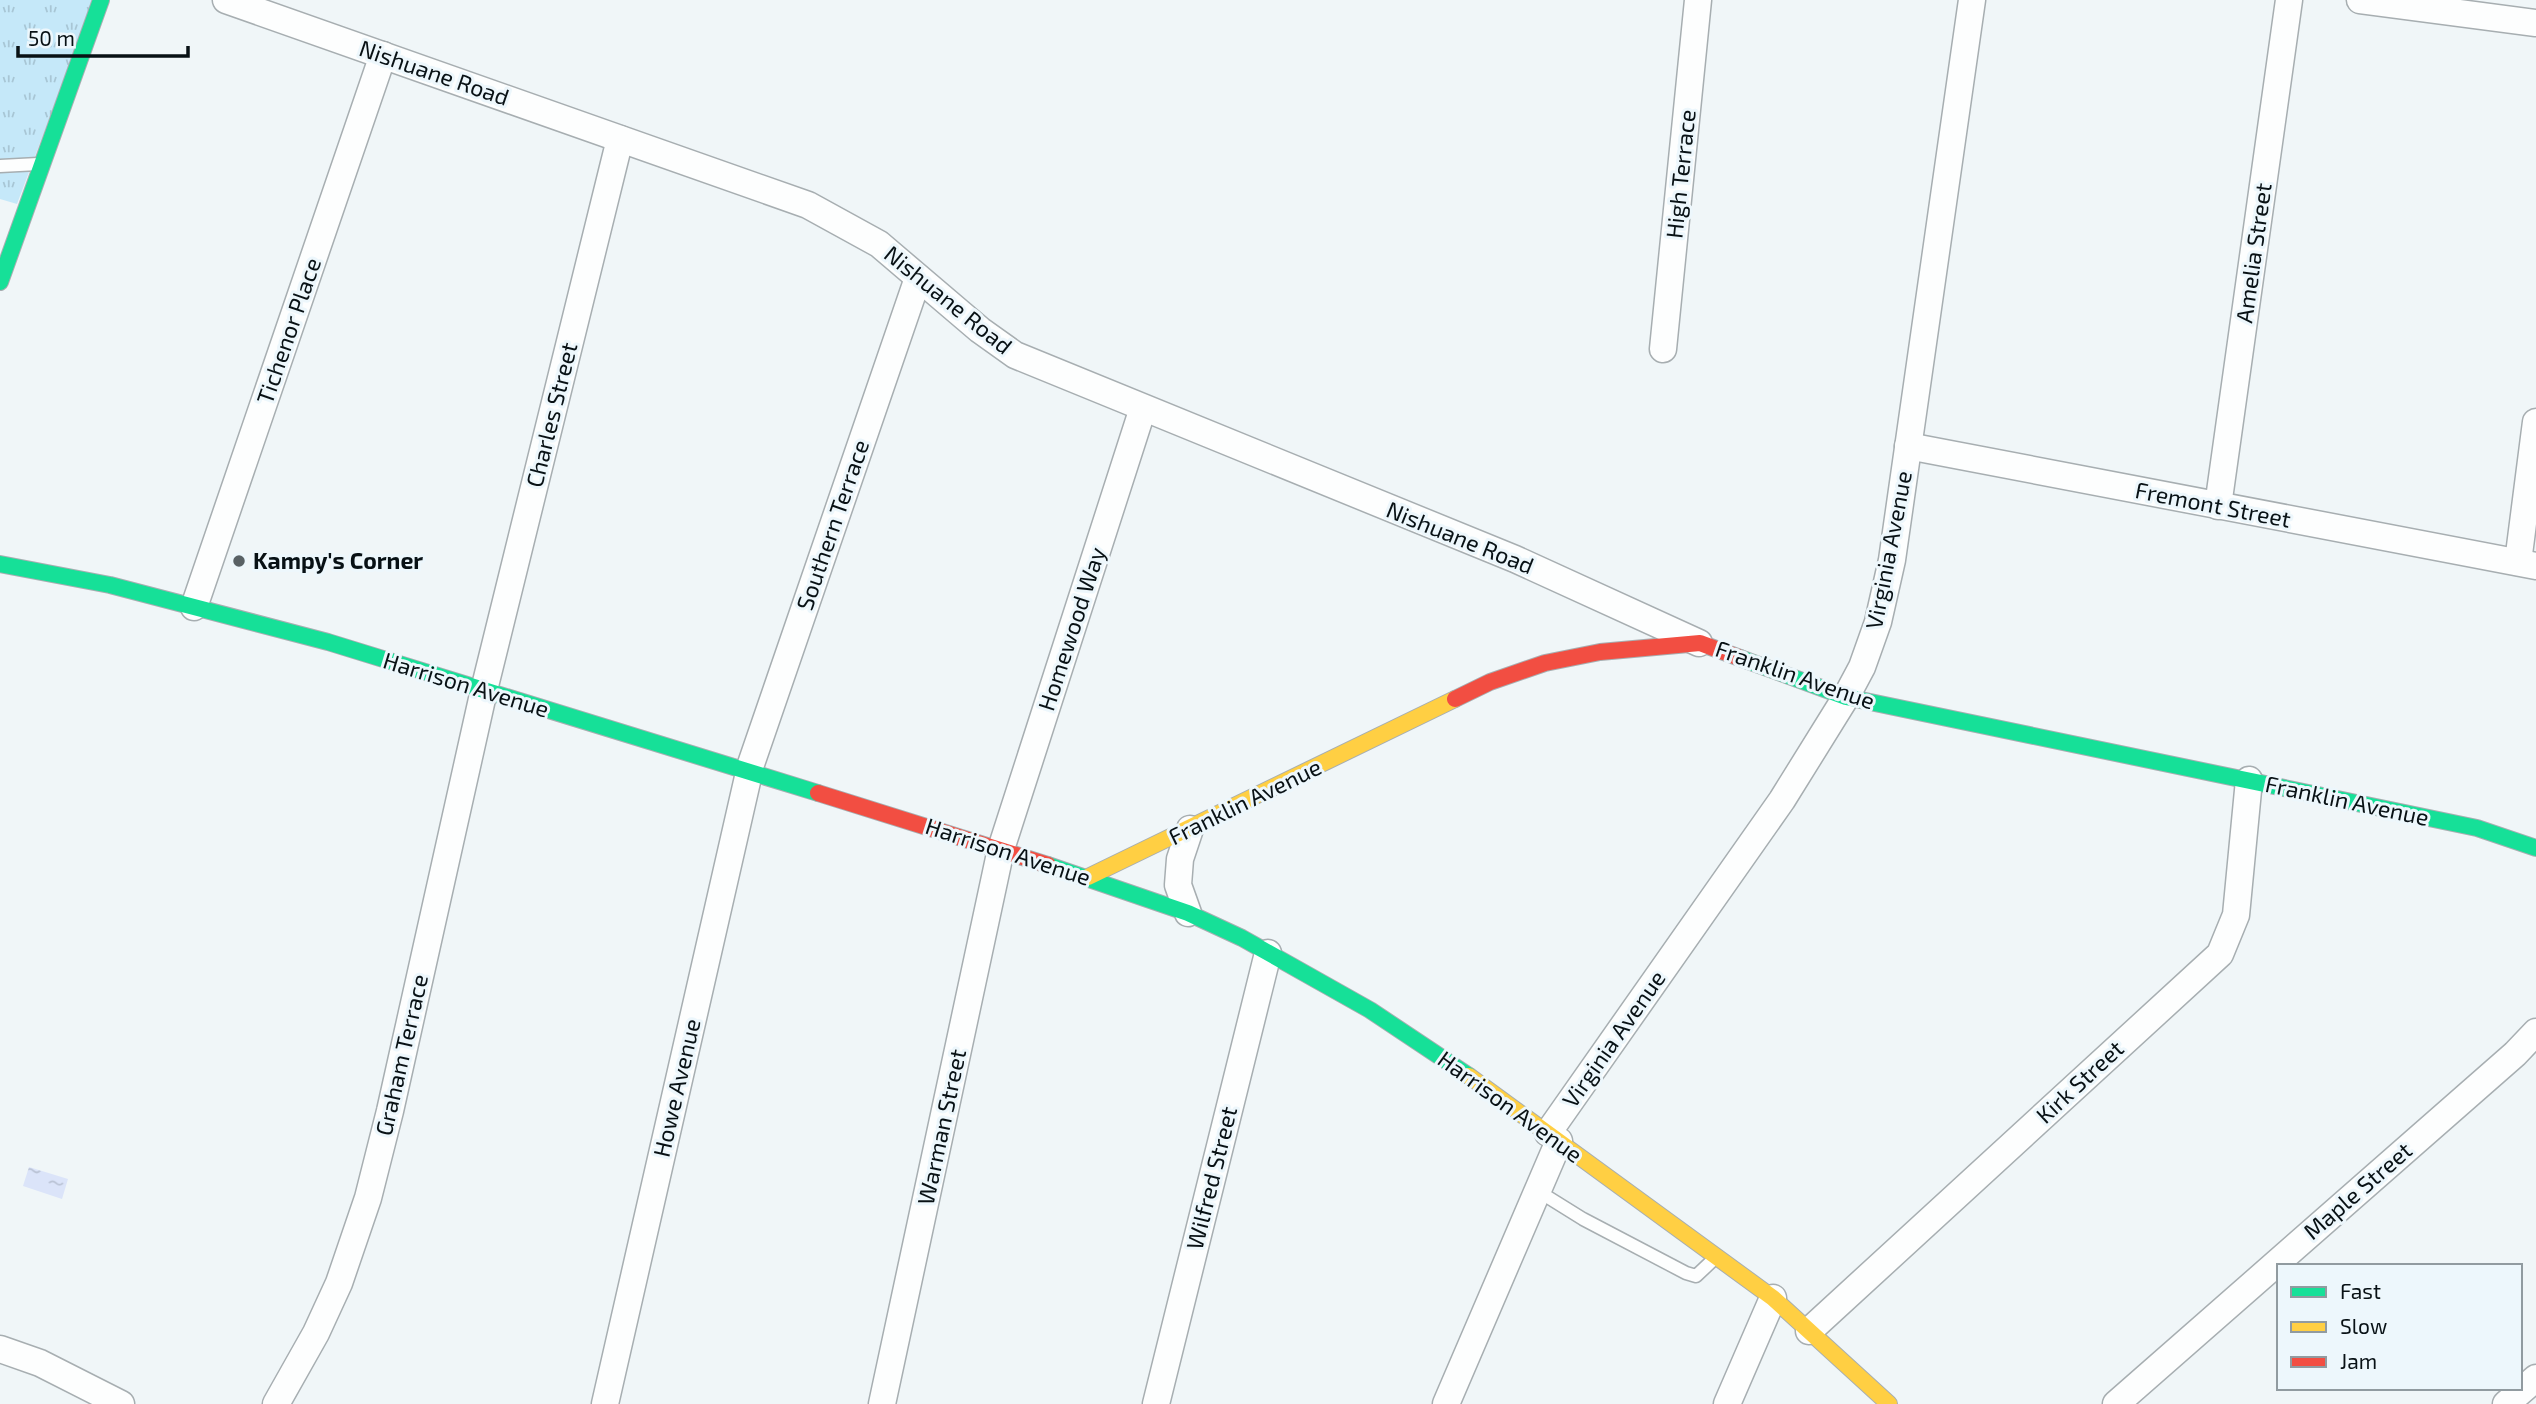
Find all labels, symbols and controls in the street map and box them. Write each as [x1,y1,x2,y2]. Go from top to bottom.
scale bar [18,14,187,58]
text: 50 m [28,25,75,50]
street label: Nishuane Road [356,33,513,111]
street label: High Terrace [1659,108,1701,240]
street label: Amelia Street [2229,181,2277,325]
street label: Nishuane Road [879,239,1018,359]
street label: Tichenor Place [250,254,326,407]
street label: Charles Street [520,339,583,490]
street label: Southern Terrace [790,436,874,614]
street label: Virginia Avenue [1859,468,1917,631]
street label: Fremont Street [2133,475,2293,533]
street label: Nishuane Road [1383,495,1538,579]
street label: Homewood Way [1031,543,1111,714]
place label: Kampy's Corner [253,546,423,574]
marker: Kampy's Corner [231,553,247,569]
street label: Franklin Avenue [1712,634,1879,714]
street label: Harrison Avenue [380,646,553,723]
street label: Franklin Avenue [1164,752,1326,850]
street label: Franklin Avenue [2263,769,2432,831]
street label: Harrison Avenue [922,811,1094,891]
street label: Virginia Avenue [1556,965,1671,1112]
street label: Graham Terrace [369,971,433,1138]
street label: Howe Avenue [646,1016,706,1160]
street label: Kirk Street [2030,1034,2129,1129]
street label: Harrison Avenue [1433,1044,1588,1168]
street label: Warman Street [911,1046,971,1207]
street label: Wilfred Street [1180,1103,1242,1252]
street label: Maple Street [2297,1135,2417,1245]
legend [2277,1264,2522,1390]
text: Fast [2340,1278,2381,1303]
text: Slow [2340,1313,2387,1338]
text: Jam [2340,1348,2377,1373]

